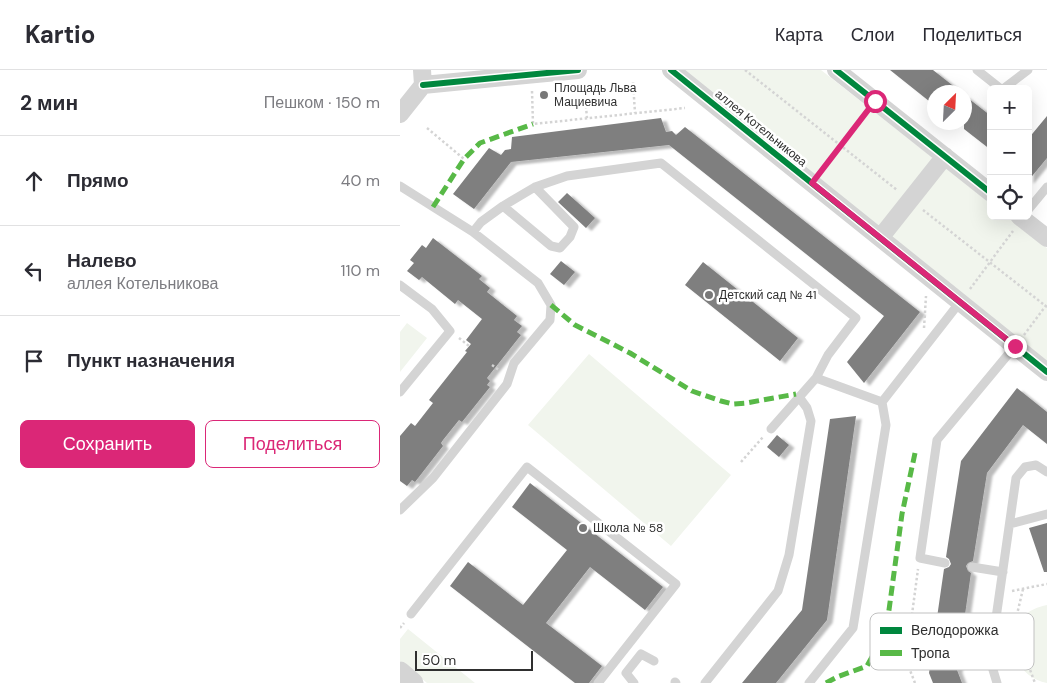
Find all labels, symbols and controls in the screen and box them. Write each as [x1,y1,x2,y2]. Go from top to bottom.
text: Kartio [25,19,95,50]
text: Карта [775,23,823,47]
text: Слои [851,23,895,47]
text: Поделиться [923,23,1022,47]
place label: Площадь Льва Мациевича [554,80,637,110]
north arrow [927,85,972,130]
map controls [987,85,1032,220]
button: + [987,85,1032,130]
street label: аллея Котельникова [712,86,810,170]
text: 2 мин [20,89,78,117]
marker: Площадь Льва Мациевича [538,89,550,101]
route start [864,90,887,113]
text: Пешком · 150 m [264,92,380,113]
button: − [987,130,1032,175]
icon: ahead [20,167,48,195]
text: Прямо [67,168,129,193]
text: 40 m [341,170,380,191]
button: locate [987,175,1032,220]
text: Налево [67,248,137,273]
icon: left [20,257,48,285]
text: 110 m [341,260,380,281]
text: аллея Котельникова [67,273,219,294]
place label: Детский сад № 41 [719,287,817,303]
marker: Детский сад № 41 [703,289,715,301]
route end [1004,335,1027,358]
icon: arrive [20,347,48,375]
text: Пункт назначения [67,348,235,373]
button: Сохранить [20,420,195,468]
button: Поделиться [205,420,380,468]
place label: Школа № 58 [593,520,663,536]
marker: Школа № 58 [577,522,589,534]
legend [870,613,1034,670]
text: Велодорожка [911,621,999,639]
text: Тропа [911,644,950,662]
scale bar [415,648,532,671]
text: 50 m [422,651,456,669]

